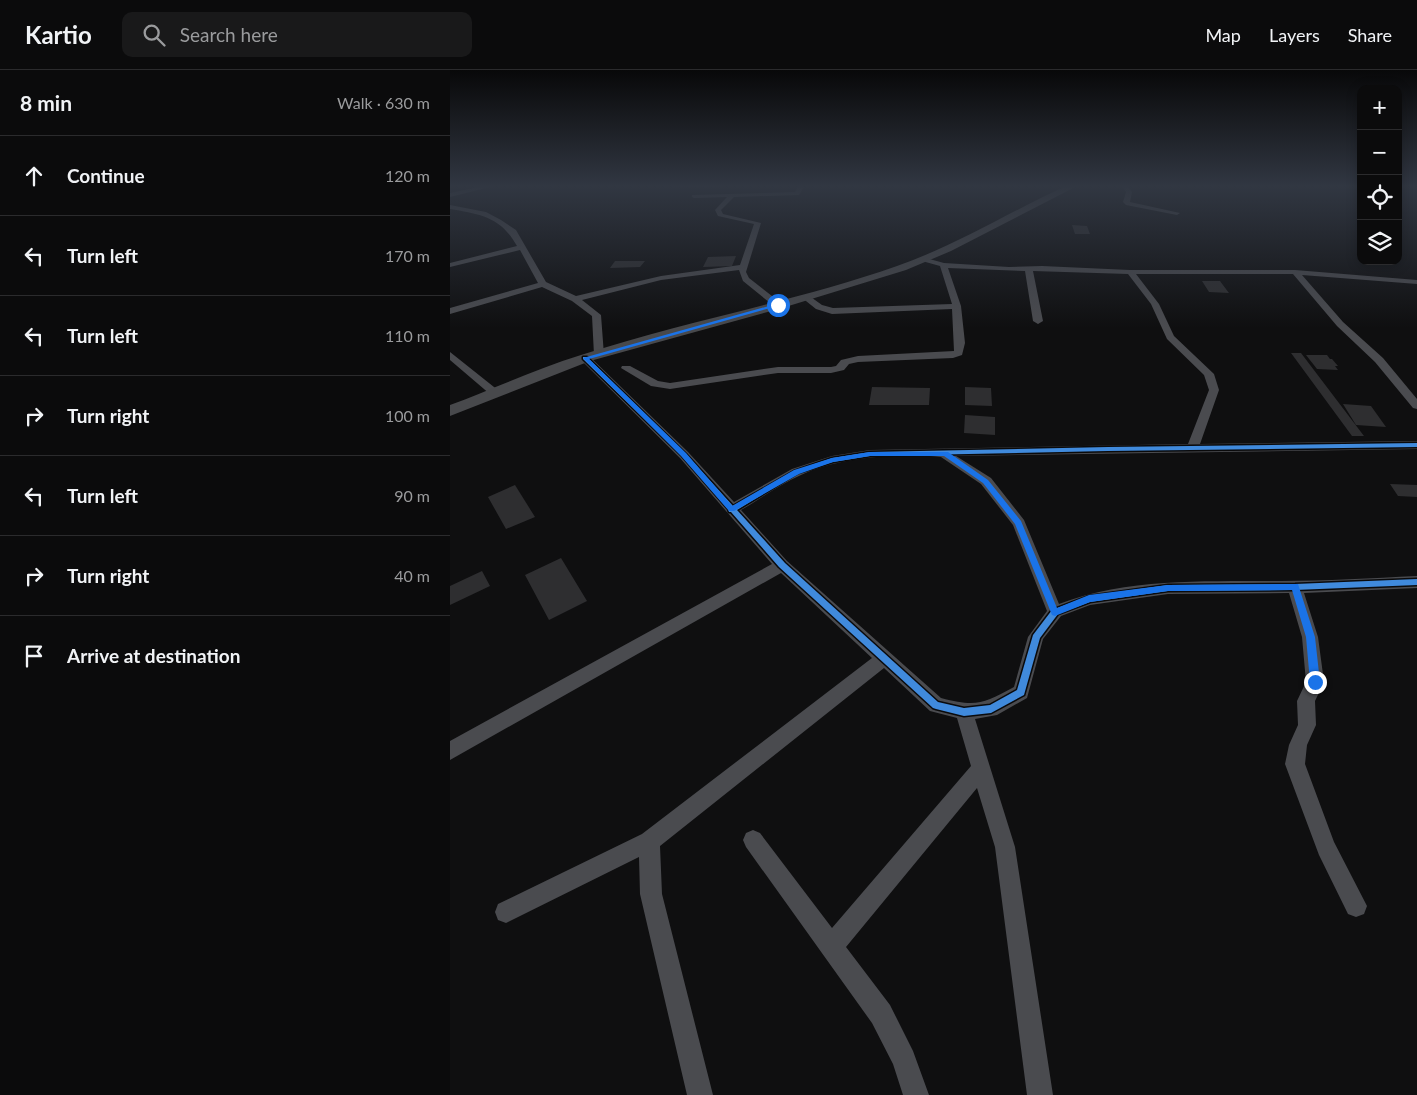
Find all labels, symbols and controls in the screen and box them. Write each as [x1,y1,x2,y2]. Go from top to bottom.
search box [122,12,472,57]
text: Kartio [25,20,92,49]
icon: search [140,21,168,49]
text: Search here [180,23,278,46]
text: Map [1205,24,1241,46]
text: Layers [1269,24,1320,46]
text: Share [1348,24,1392,46]
map controls [1357,85,1402,265]
button: + [1357,85,1402,130]
text: 8 min [20,90,72,115]
text: Walk · 630 m [337,93,430,112]
button: − [1357,130,1402,175]
icon: ahead [20,162,48,190]
text: Continue [67,164,145,187]
text: 120 m [385,166,430,185]
button: locate [1357,175,1402,220]
button: layers [1357,220,1402,265]
icon: left [20,242,48,270]
text: Turn left [67,244,138,267]
text: 170 m [385,246,430,265]
route start [767,294,790,317]
icon: left [20,322,48,350]
text: Turn left [67,324,138,347]
text: 110 m [385,326,430,345]
icon: right [20,402,48,430]
text: Turn right [67,404,149,427]
text: 100 m [385,406,430,425]
icon: left [20,482,48,510]
text: Turn left [67,484,138,507]
text: 90 m [394,486,430,505]
icon: right [20,562,48,590]
text: Turn right [67,564,149,587]
text: 40 m [394,566,430,585]
icon: arrive [20,642,48,670]
text: Arrive at destination [67,644,240,667]
route end [1304,671,1327,694]

